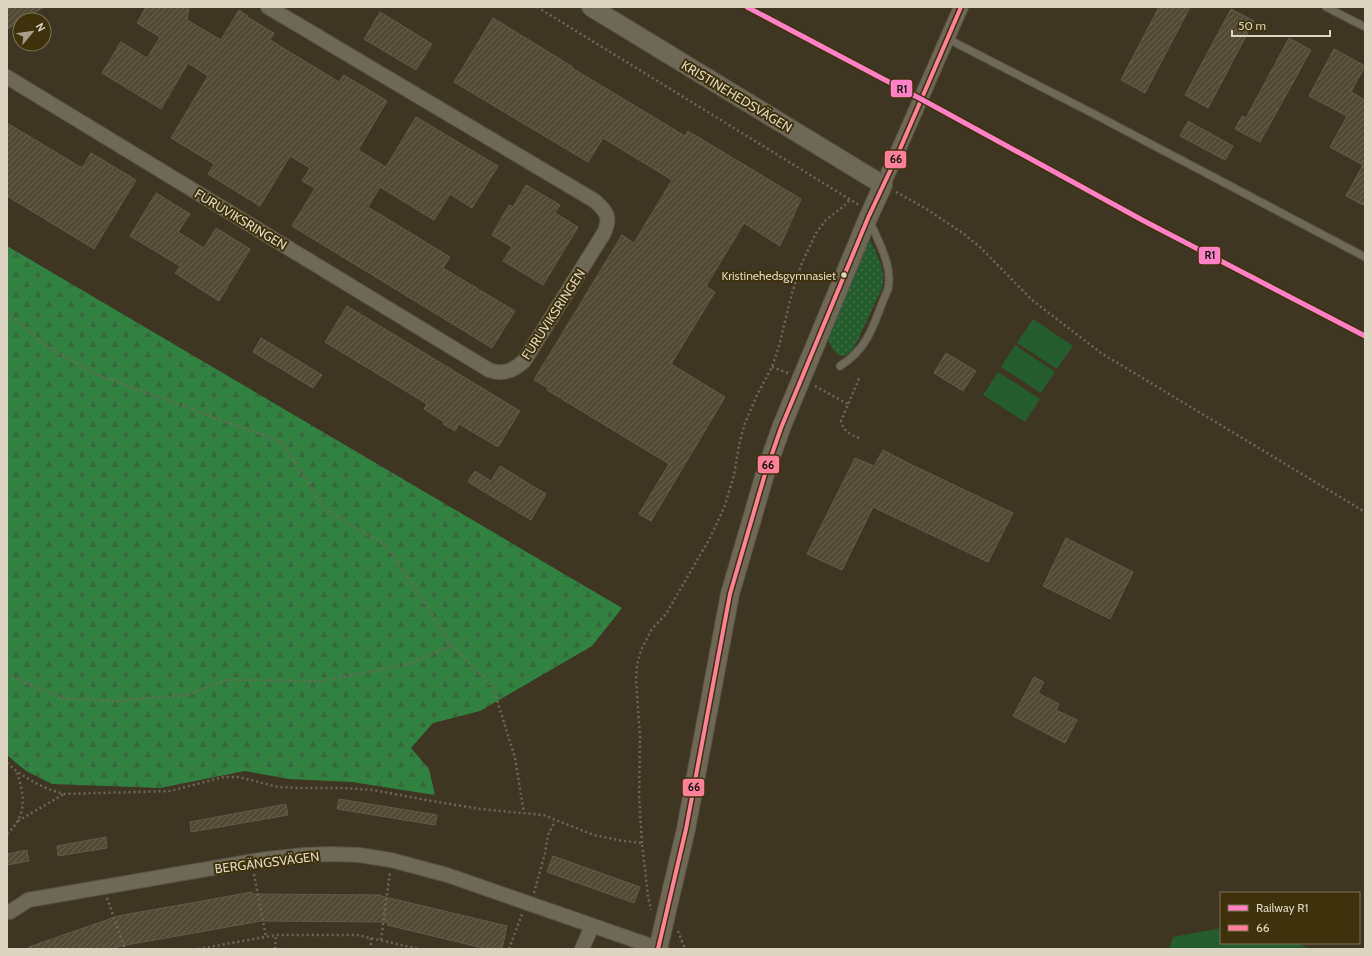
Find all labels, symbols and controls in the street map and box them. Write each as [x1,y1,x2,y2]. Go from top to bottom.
north arrow [12,12,52,52]
scale bar [1232,12,1330,38]
text: 50 m [1238,18,1266,33]
text: N [33,20,49,34]
street label: KRISTINEHEDSVÄGEN [679,57,795,135]
line badge: R1 [890,79,913,98]
text: R1 [897,82,907,96]
line badge: 66 [884,150,907,169]
text: 66 [890,152,902,166]
street label: FURUVIKSRINGEN [192,185,290,253]
line badge: R1 [1198,246,1221,265]
text: R1 [1205,248,1215,262]
street label: FURUVIKSRINGEN [518,266,588,362]
place label: Kristinehedsgymnasiet [721,268,836,283]
marker: Kristinehedsgymnasiet [839,270,849,280]
line badge: 66 [757,455,780,474]
text: 66 [762,458,774,472]
line badge: 66 [682,778,705,797]
text: 66 [688,780,700,794]
street label: BERGÄNGSVÄGEN [214,848,320,876]
legend [1220,892,1360,944]
text: Railway R1 [1256,900,1308,915]
text: 66 [1256,920,1270,935]

